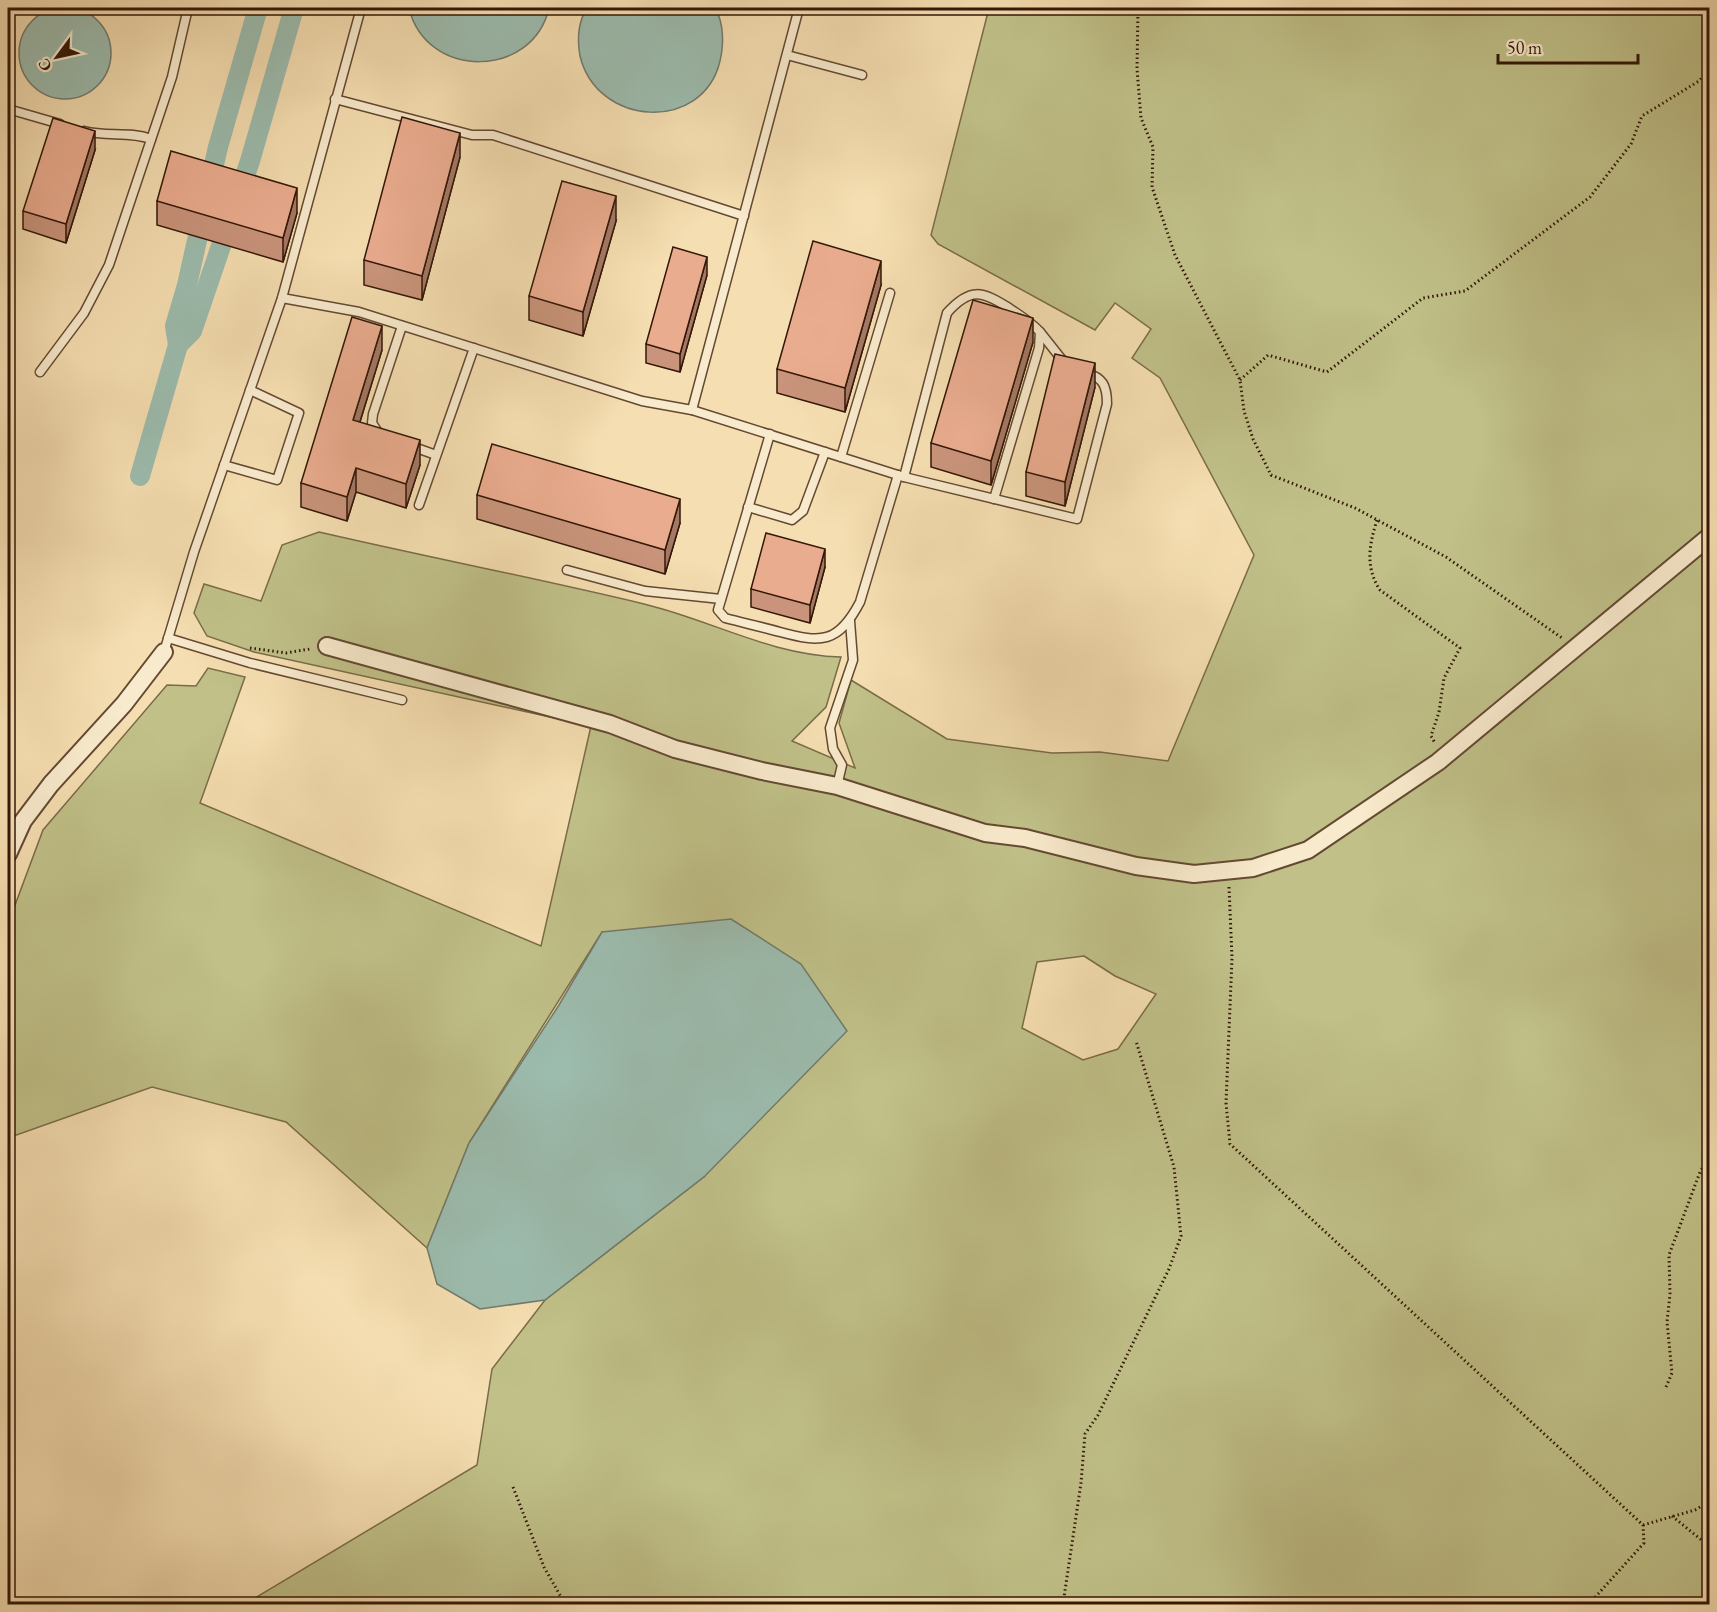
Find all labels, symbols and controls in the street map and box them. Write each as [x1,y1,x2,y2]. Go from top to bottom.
north arrow [27,27,87,87]
scale bar [1498,27,1638,65]
text: 50 m [1507,36,1542,59]
text: С [33,54,57,75]

